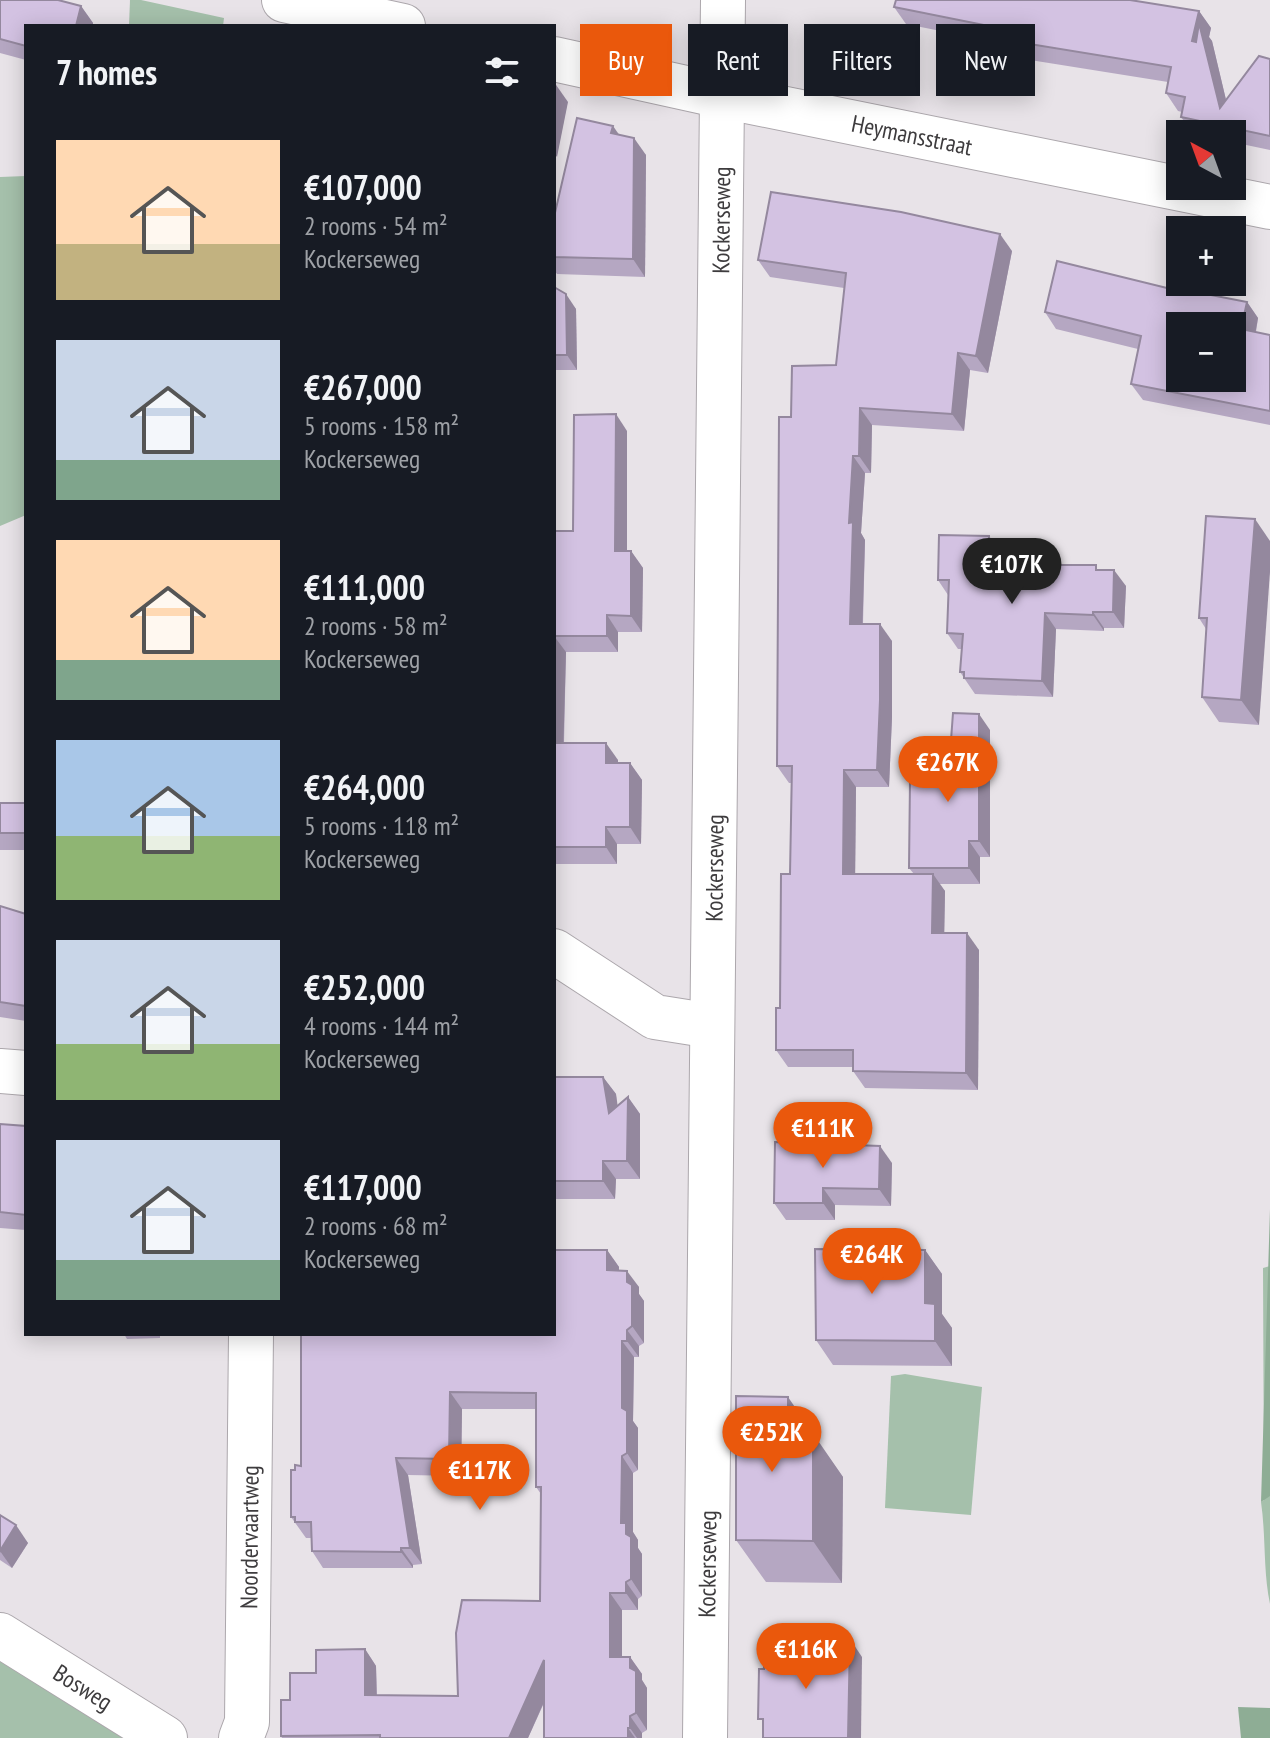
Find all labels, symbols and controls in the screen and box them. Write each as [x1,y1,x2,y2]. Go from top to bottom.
chip: Buy [580,24,672,96]
chip: Rent [688,24,788,96]
chip: Filters [804,24,920,96]
chip: New [936,24,1035,96]
text: 7 homes [56,50,157,94]
icon: filters [480,50,524,94]
street label: Heymansstraat [849,107,976,162]
north arrow [1166,120,1246,200]
map controls [1166,120,1246,392]
text: €107,000 [304,165,422,209]
street label: Kockerseweg [705,166,737,274]
icon: home [120,172,216,268]
text: 2 rooms · 54 m² [304,209,448,242]
button: + [1166,216,1246,296]
text: Kockerseweg [304,242,420,275]
button: − [1166,312,1246,392]
text: €267,000 [304,365,422,409]
icon: home [120,372,216,468]
text: 5 rooms · 158 m² [304,409,459,442]
text: Kockerseweg [304,442,420,475]
pin: €107K [956,538,1068,606]
text: €107K [980,547,1044,580]
text: €111,000 [304,565,425,609]
icon: home [120,572,216,668]
text: 2 rooms · 58 m² [304,609,448,642]
text: Kockerseweg [304,642,420,675]
pin: €267K [892,736,1004,804]
text: €267K [916,745,980,778]
text: €264,000 [304,765,425,809]
icon: home [120,772,216,868]
text: 5 rooms · 118 m² [304,809,459,842]
street label: Kockerseweg [698,814,730,922]
text: Kockerseweg [304,842,420,875]
text: €252,000 [304,965,425,1009]
icon: home [120,972,216,1068]
text: 4 rooms · 144 m² [304,1009,459,1042]
text: Kockerseweg [304,1042,420,1075]
pin: €111K [767,1102,879,1170]
text: €111K [791,1111,855,1144]
text: €117,000 [304,1165,422,1209]
icon: home [120,1172,216,1268]
text: 2 rooms · 68 m² [304,1209,448,1242]
pin: €264K [816,1228,928,1296]
text: €264K [840,1237,904,1270]
text: Kockerseweg [304,1242,420,1275]
pin: €252K [716,1406,828,1474]
text: €252K [740,1415,804,1448]
pin: €117K [424,1444,536,1512]
text: €117K [448,1453,512,1486]
street label: Noordervaartweg [233,1465,265,1609]
street label: Kockerseweg [691,1510,723,1618]
pin: €116K [750,1623,862,1691]
text: €116K [774,1632,838,1665]
street label: Bosweg [48,1657,118,1717]

